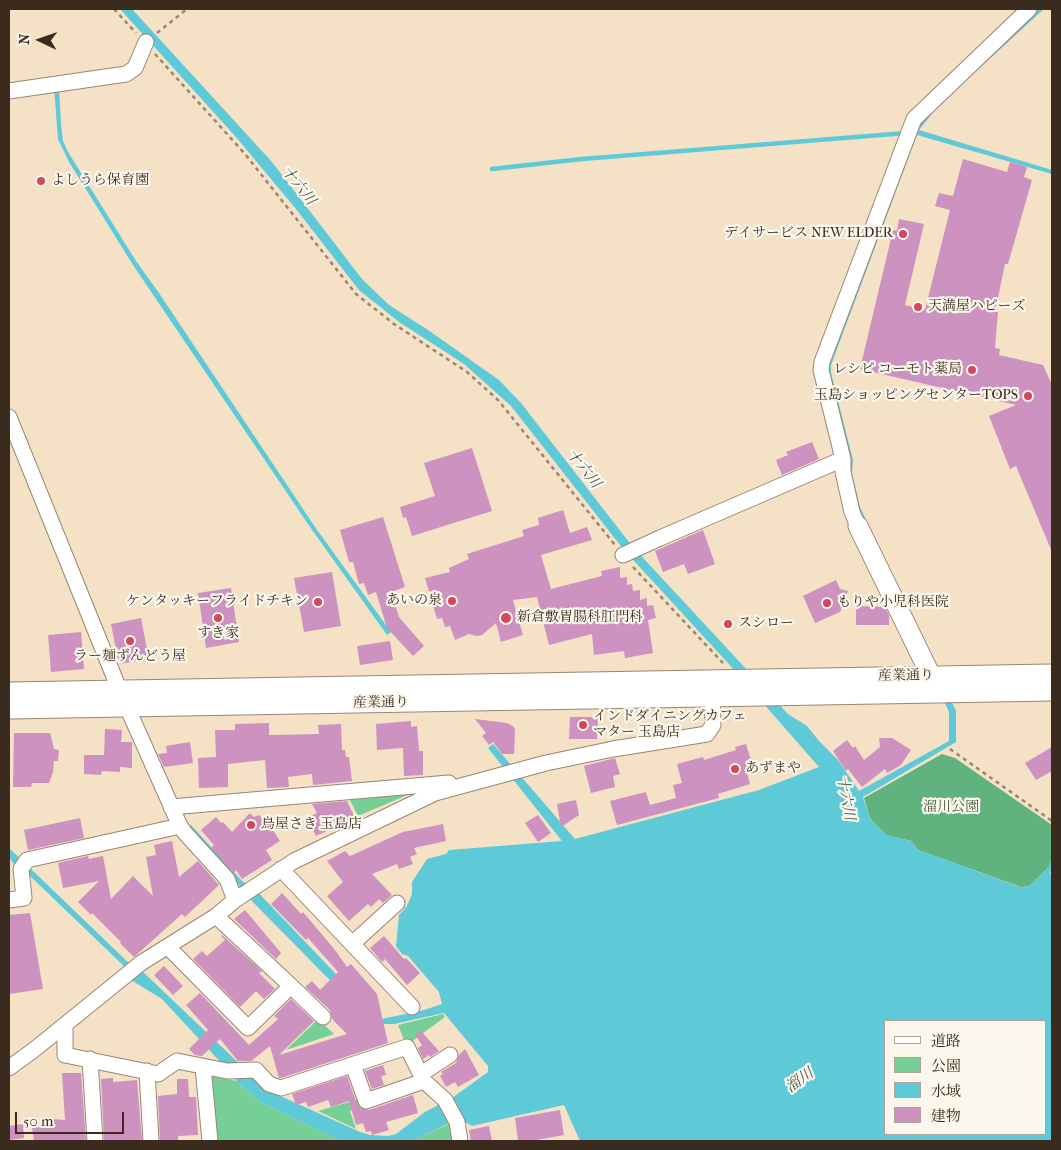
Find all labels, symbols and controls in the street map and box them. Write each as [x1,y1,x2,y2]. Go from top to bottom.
north arrow [15,15,65,65]
text: N [16,33,33,45]
water label: 十六川 [277,163,319,209]
place label: よしうら保育園 [51,173,149,189]
marker: よしうら保育園 [35,175,47,187]
place label: デイサービス NEW ELDER [724,226,893,242]
marker: デイサービス NEW ELDER [897,228,909,240]
place label: 天満屋ハピーズ [928,299,1025,315]
marker: 天満屋ハピーズ [912,301,924,313]
place label: レシピ コーモト薬局 [833,362,962,378]
marker: レシピ コーモト薬局 [966,364,978,376]
place label: 玉島ショッピングセンターTOPS [814,388,1018,404]
marker: 玉島ショッピングセンターTOPS [1022,390,1034,402]
water label: 十六川 [562,446,604,492]
place label: あいの泉 [386,593,442,609]
place label: ケンタッキーフライドチキン [126,594,308,610]
marker: あいの泉 [446,595,458,607]
place label: もりや小児科医院 [837,595,949,611]
marker: ケンタッキーフライドチキン [312,596,324,608]
marker: もりや小児科医院 [821,597,833,609]
place label: 新倉敷胃腸科肛門科 [517,610,643,626]
marker: 新倉敷胃腸科肛門科 [499,611,513,625]
marker: すき家 [212,612,224,624]
place label: スシロー [738,616,794,632]
marker: スシロー [722,618,734,630]
place label: すき家 [197,626,239,642]
marker: ラー麺ずんどう屋 [124,635,136,647]
place label: ラー麺ずんどう屋 [74,649,186,665]
street label: 産業通り [878,667,934,685]
street label: 産業通り [353,694,409,712]
place label: インドダイニングカフェ マター 玉島店 [593,709,747,742]
marker: インドダイニングカフェ マター 玉島店 [577,719,589,731]
place label: あずまや [745,761,801,777]
marker: あずまや [729,763,741,775]
water label: 十六川 [832,774,858,822]
park label: 溜川公園 [923,800,979,816]
place label: 鳥屋さき 玉島店 [261,817,362,833]
marker: 鳥屋さき 玉島店 [245,819,257,831]
legend [884,1020,1046,1135]
text: 道路 [931,1032,961,1050]
text: 公園 [931,1057,961,1075]
water label: 溜川 [783,1065,817,1097]
text: 水域 [931,1082,961,1100]
scale bar [18,1102,126,1134]
text: 建物 [931,1107,961,1125]
text: 50 m [23,1112,53,1130]

